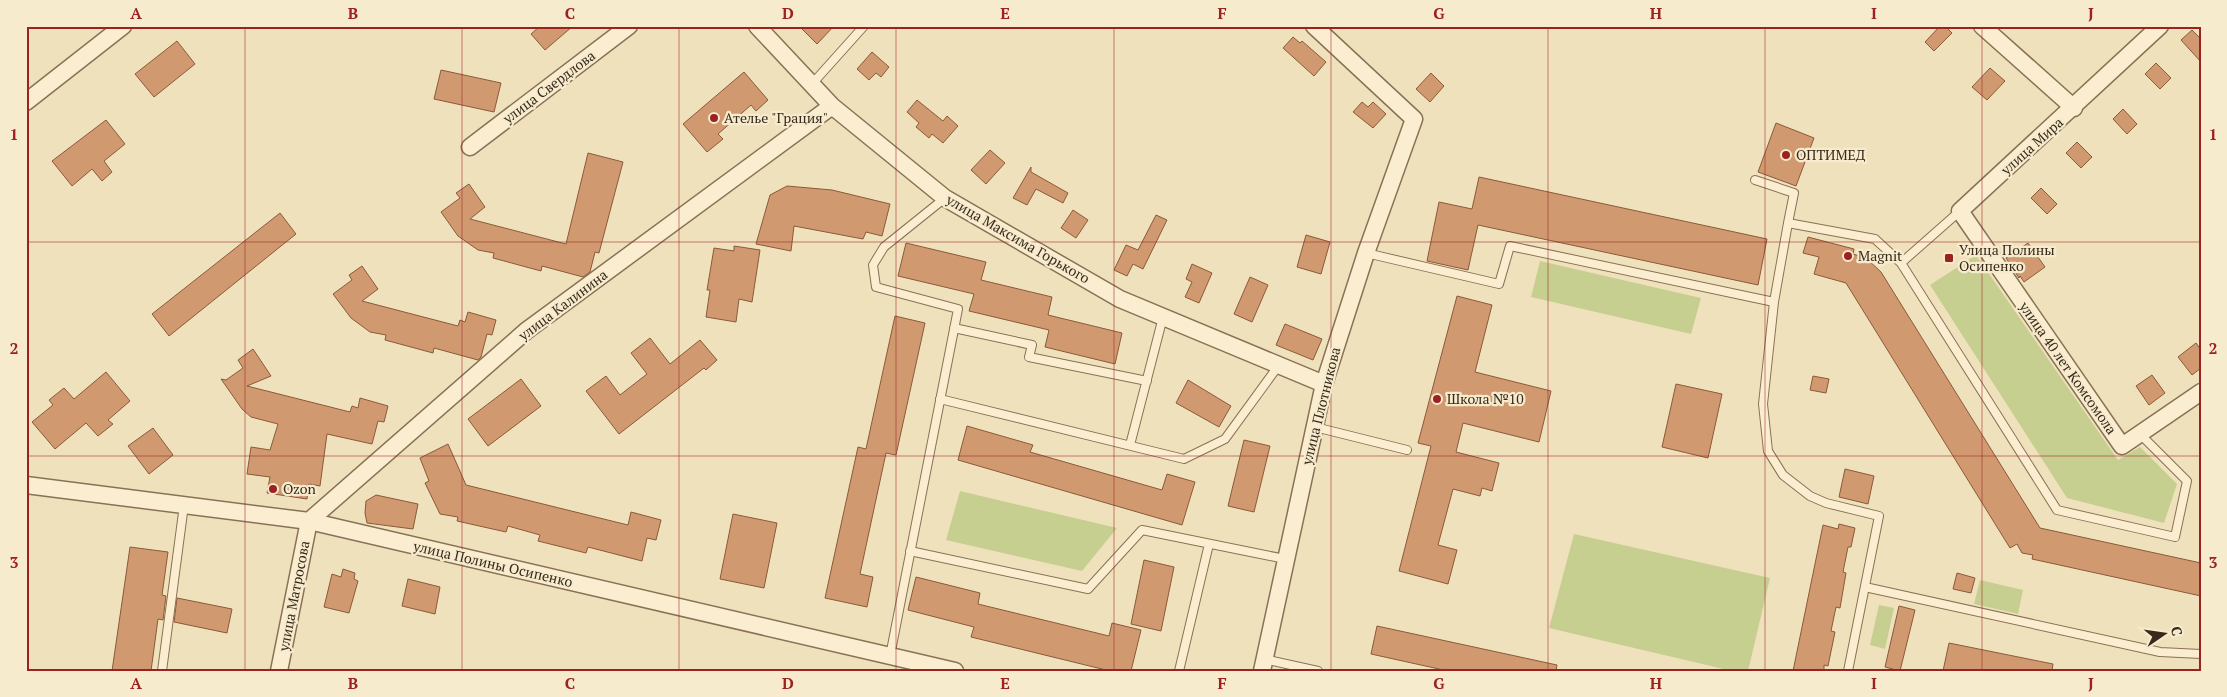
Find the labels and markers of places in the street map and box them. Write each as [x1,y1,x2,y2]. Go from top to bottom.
place label: Ателье "Грация" [724,108,828,127]
marker: Ателье "Грация" [708,112,720,124]
place label: ОПТИМЕД [1796,145,1866,164]
marker: ОПТИМЕД [1780,149,1792,161]
place label: Улица Полины Осипенко [1959,240,2055,275]
place label: Magnit [1858,246,1903,265]
marker: Magnit [1842,250,1854,262]
marker: Улица Полины Осипенко [1943,252,1955,264]
place label: Школа №10 [1447,389,1524,408]
marker: Школа №10 [1431,393,1443,405]
place label: Ozon [283,479,317,498]
marker: Ozon [267,483,279,495]

